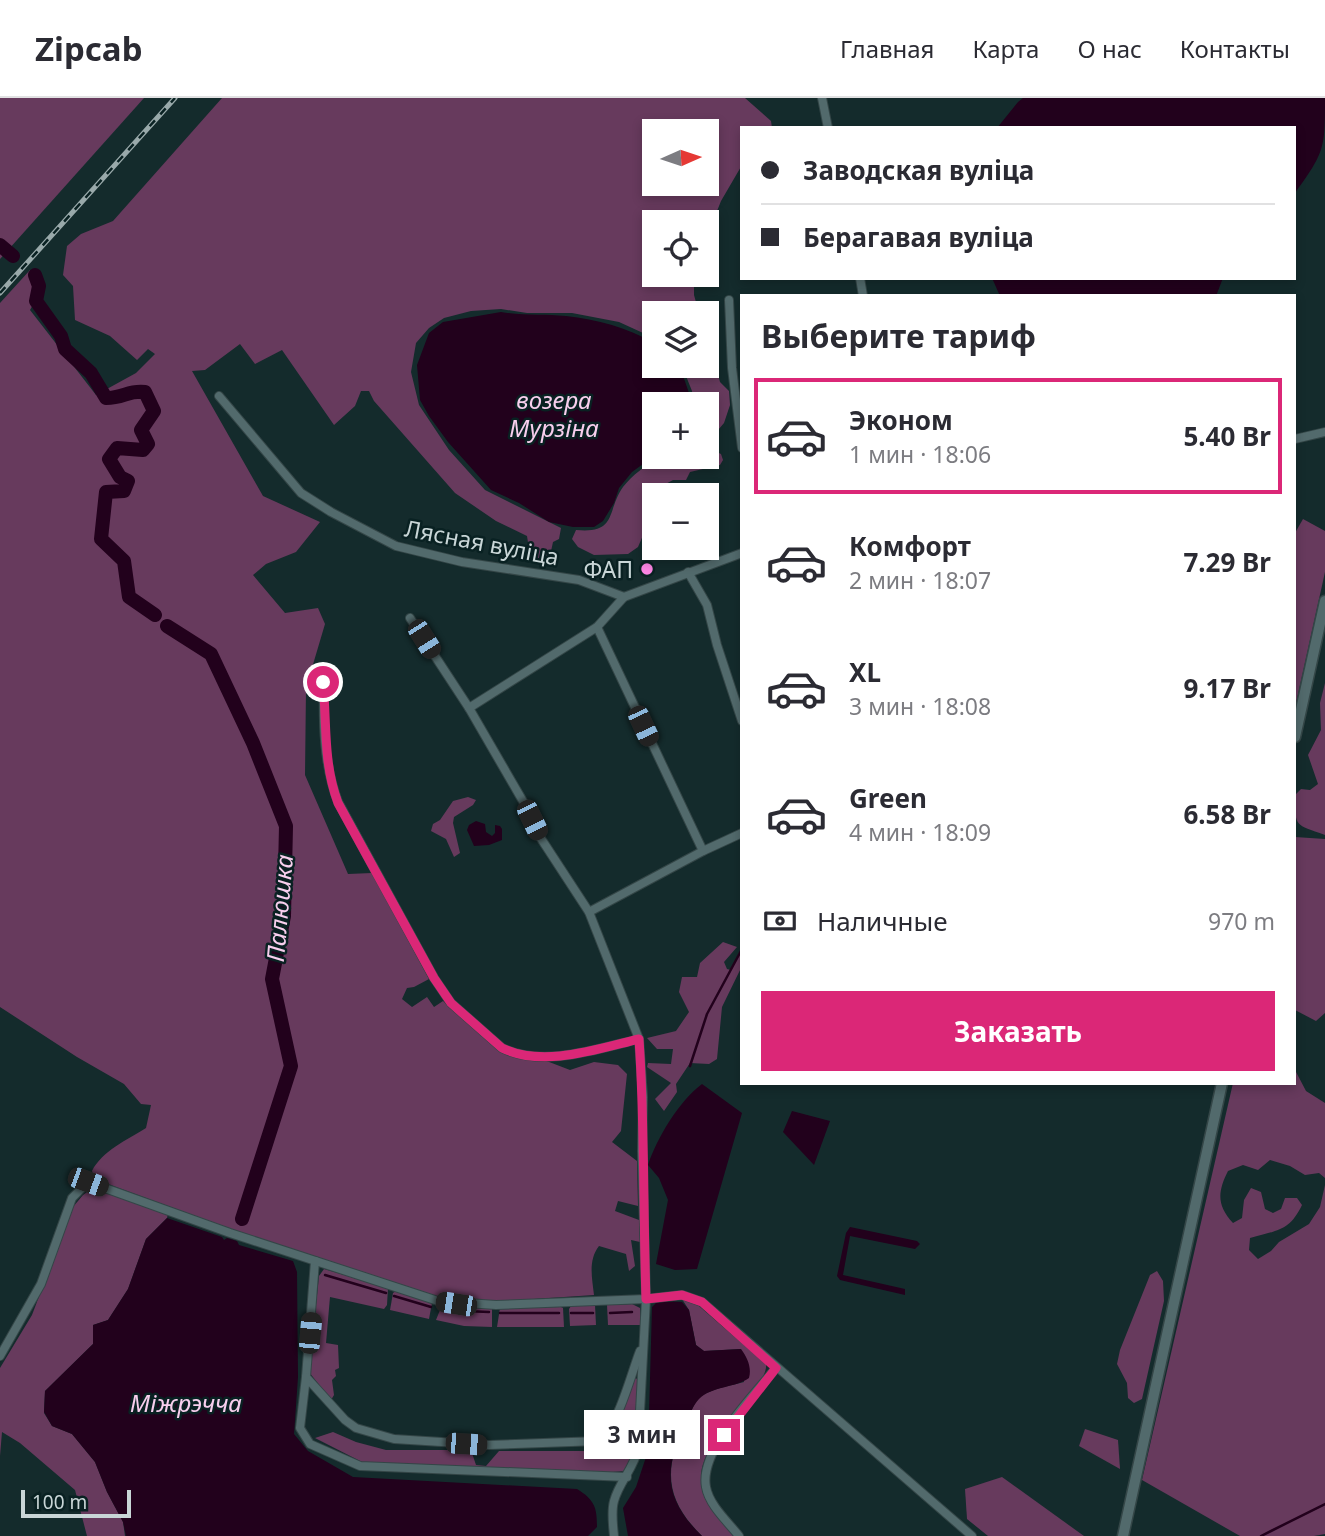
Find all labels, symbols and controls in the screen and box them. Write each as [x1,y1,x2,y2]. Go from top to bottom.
text: Zipcab [35,26,142,71]
text: Главная [840,32,934,65]
text: Карта [972,32,1039,65]
text: О нас [1077,32,1142,65]
text: Контакты [1180,32,1290,65]
north arrow [642,119,719,196]
map controls [642,119,719,560]
text: Заводская вуліца [803,152,1034,188]
button: locate [642,210,719,287]
text: Берагавая вуліца [803,219,1034,255]
button: layers [642,301,719,378]
text: Выберите тариф [761,314,1036,357]
water label: возера Мурзіна [509,383,599,444]
button: + [642,392,719,469]
text: Эконом [849,402,953,438]
icon: car [765,405,828,468]
text: 5.40 Br [1183,418,1271,454]
text: 1 мин · 18:06 [849,438,991,470]
button: − [642,483,719,560]
street label: Лясная вуліца [402,511,562,573]
text: Комфорт [849,528,971,564]
icon: car [765,531,828,594]
text: 7.29 Br [1183,544,1271,580]
place label: ФАП [583,553,633,585]
marker: ФАП [639,561,655,577]
text: 2 мин · 18:07 [849,564,991,596]
car [404,616,445,662]
text: XL [849,654,881,690]
icon: car [765,657,828,720]
route start [307,666,339,698]
text: 9.17 Br [1183,670,1271,706]
text: 3 мин · 18:08 [849,690,991,722]
car [625,703,662,749]
text: Green [849,780,927,816]
icon: car [765,783,828,846]
text: 6.58 Br [1183,796,1271,832]
car [514,797,551,843]
text: 4 мин · 18:09 [849,816,991,848]
water label: Палюшка [258,852,300,963]
icon: cash [761,902,799,940]
text: Наличные [817,903,948,939]
text: 970 m [1208,905,1275,937]
button: Заказать [761,991,1275,1071]
car [65,1165,112,1199]
car [434,1290,479,1318]
car [298,1311,323,1355]
water label: Міжрэчча [130,1386,242,1419]
callout: 3 мин [584,1410,700,1460]
text: 3 мин [608,1418,676,1450]
route end [708,1419,740,1451]
car [445,1432,488,1456]
scale bar [21,1487,131,1519]
text: 100 m [32,1489,87,1515]

